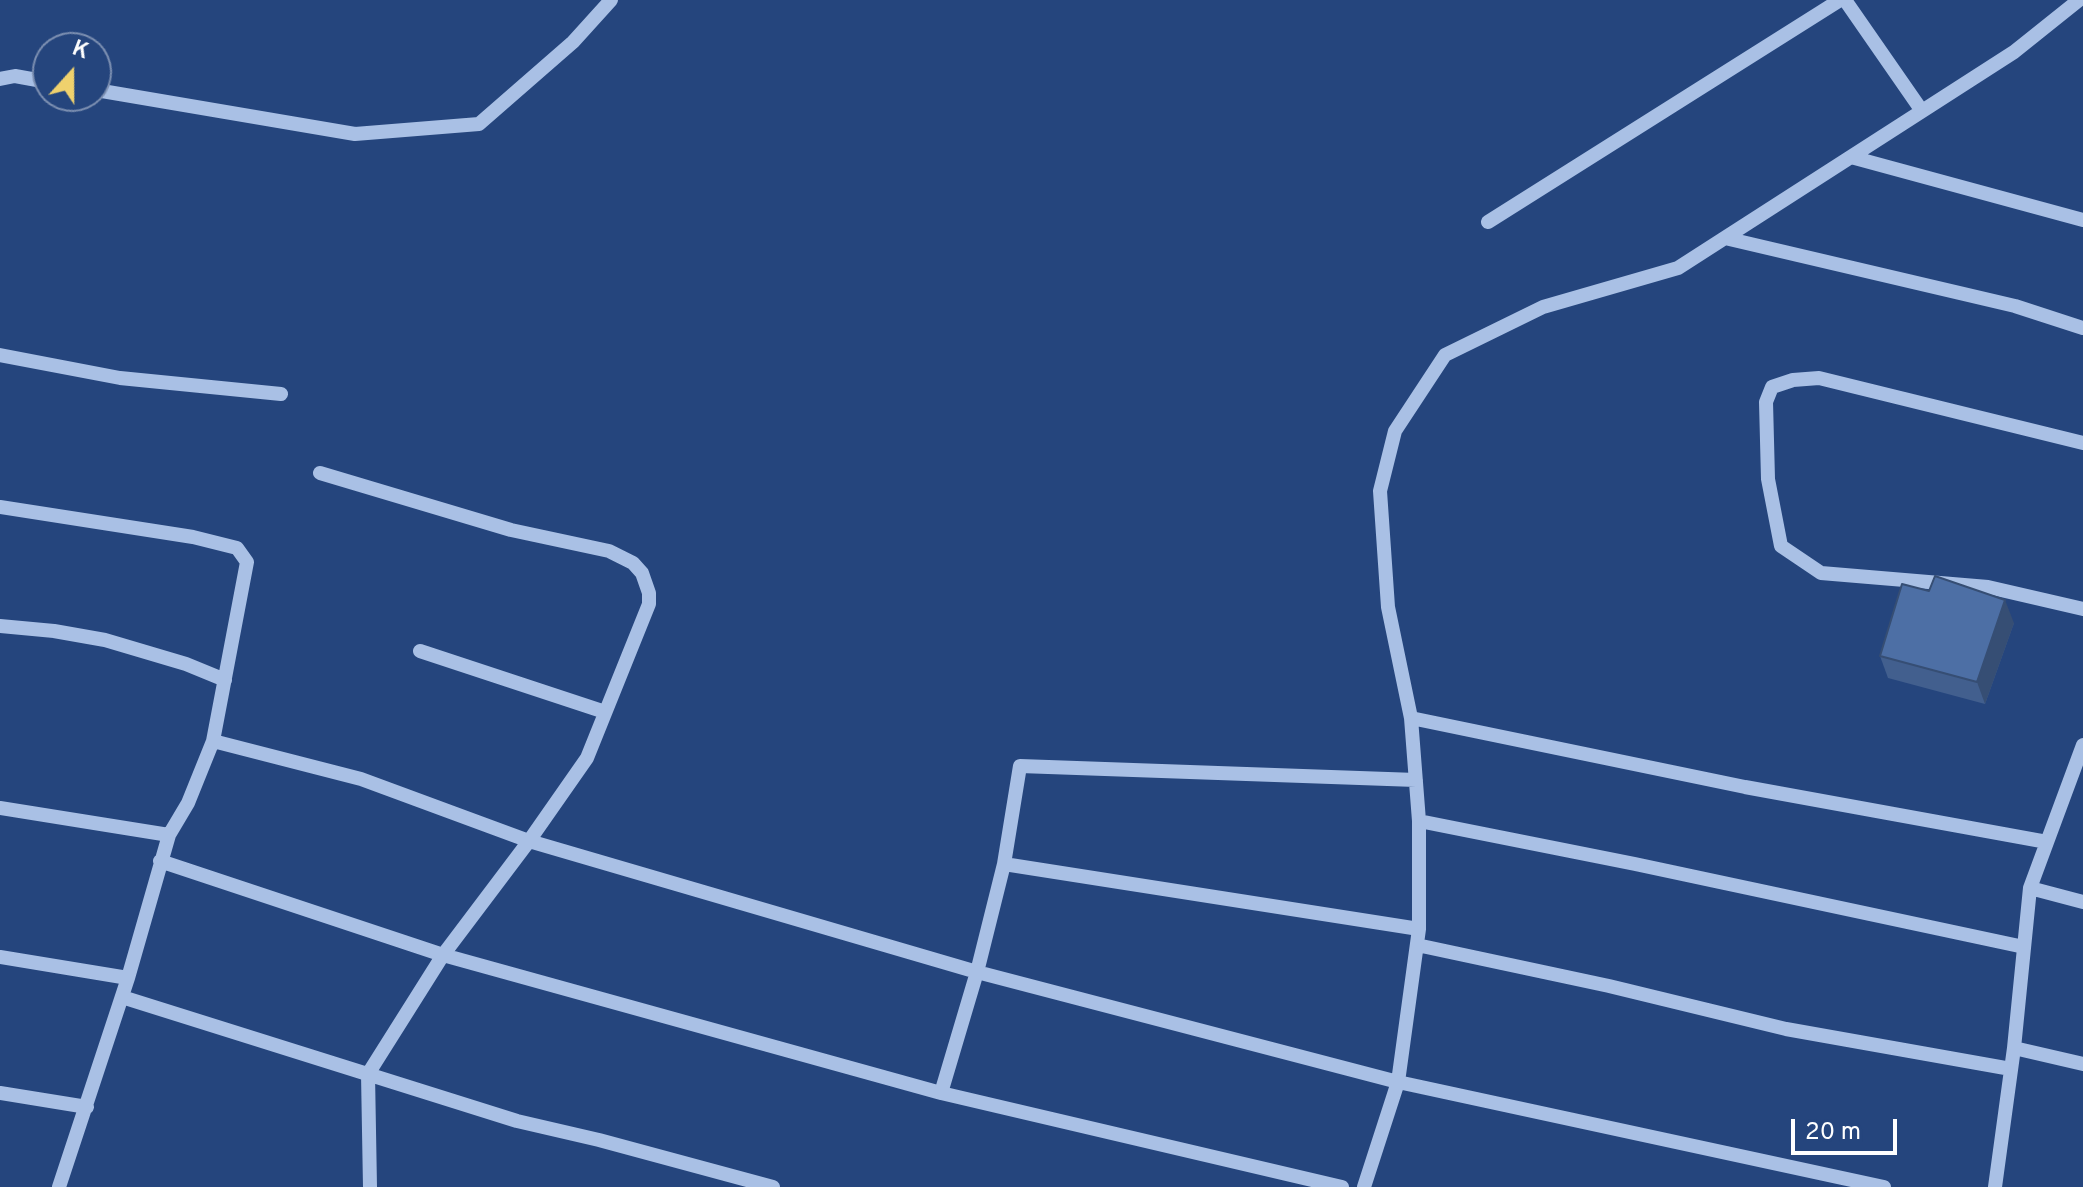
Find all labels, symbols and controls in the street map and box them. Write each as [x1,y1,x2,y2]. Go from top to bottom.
north arrow [32,32,112,112]
text: K [68,36,92,66]
scale bar [1795,1103,1901,1153]
text: 20 m [1805,1118,1861,1148]

